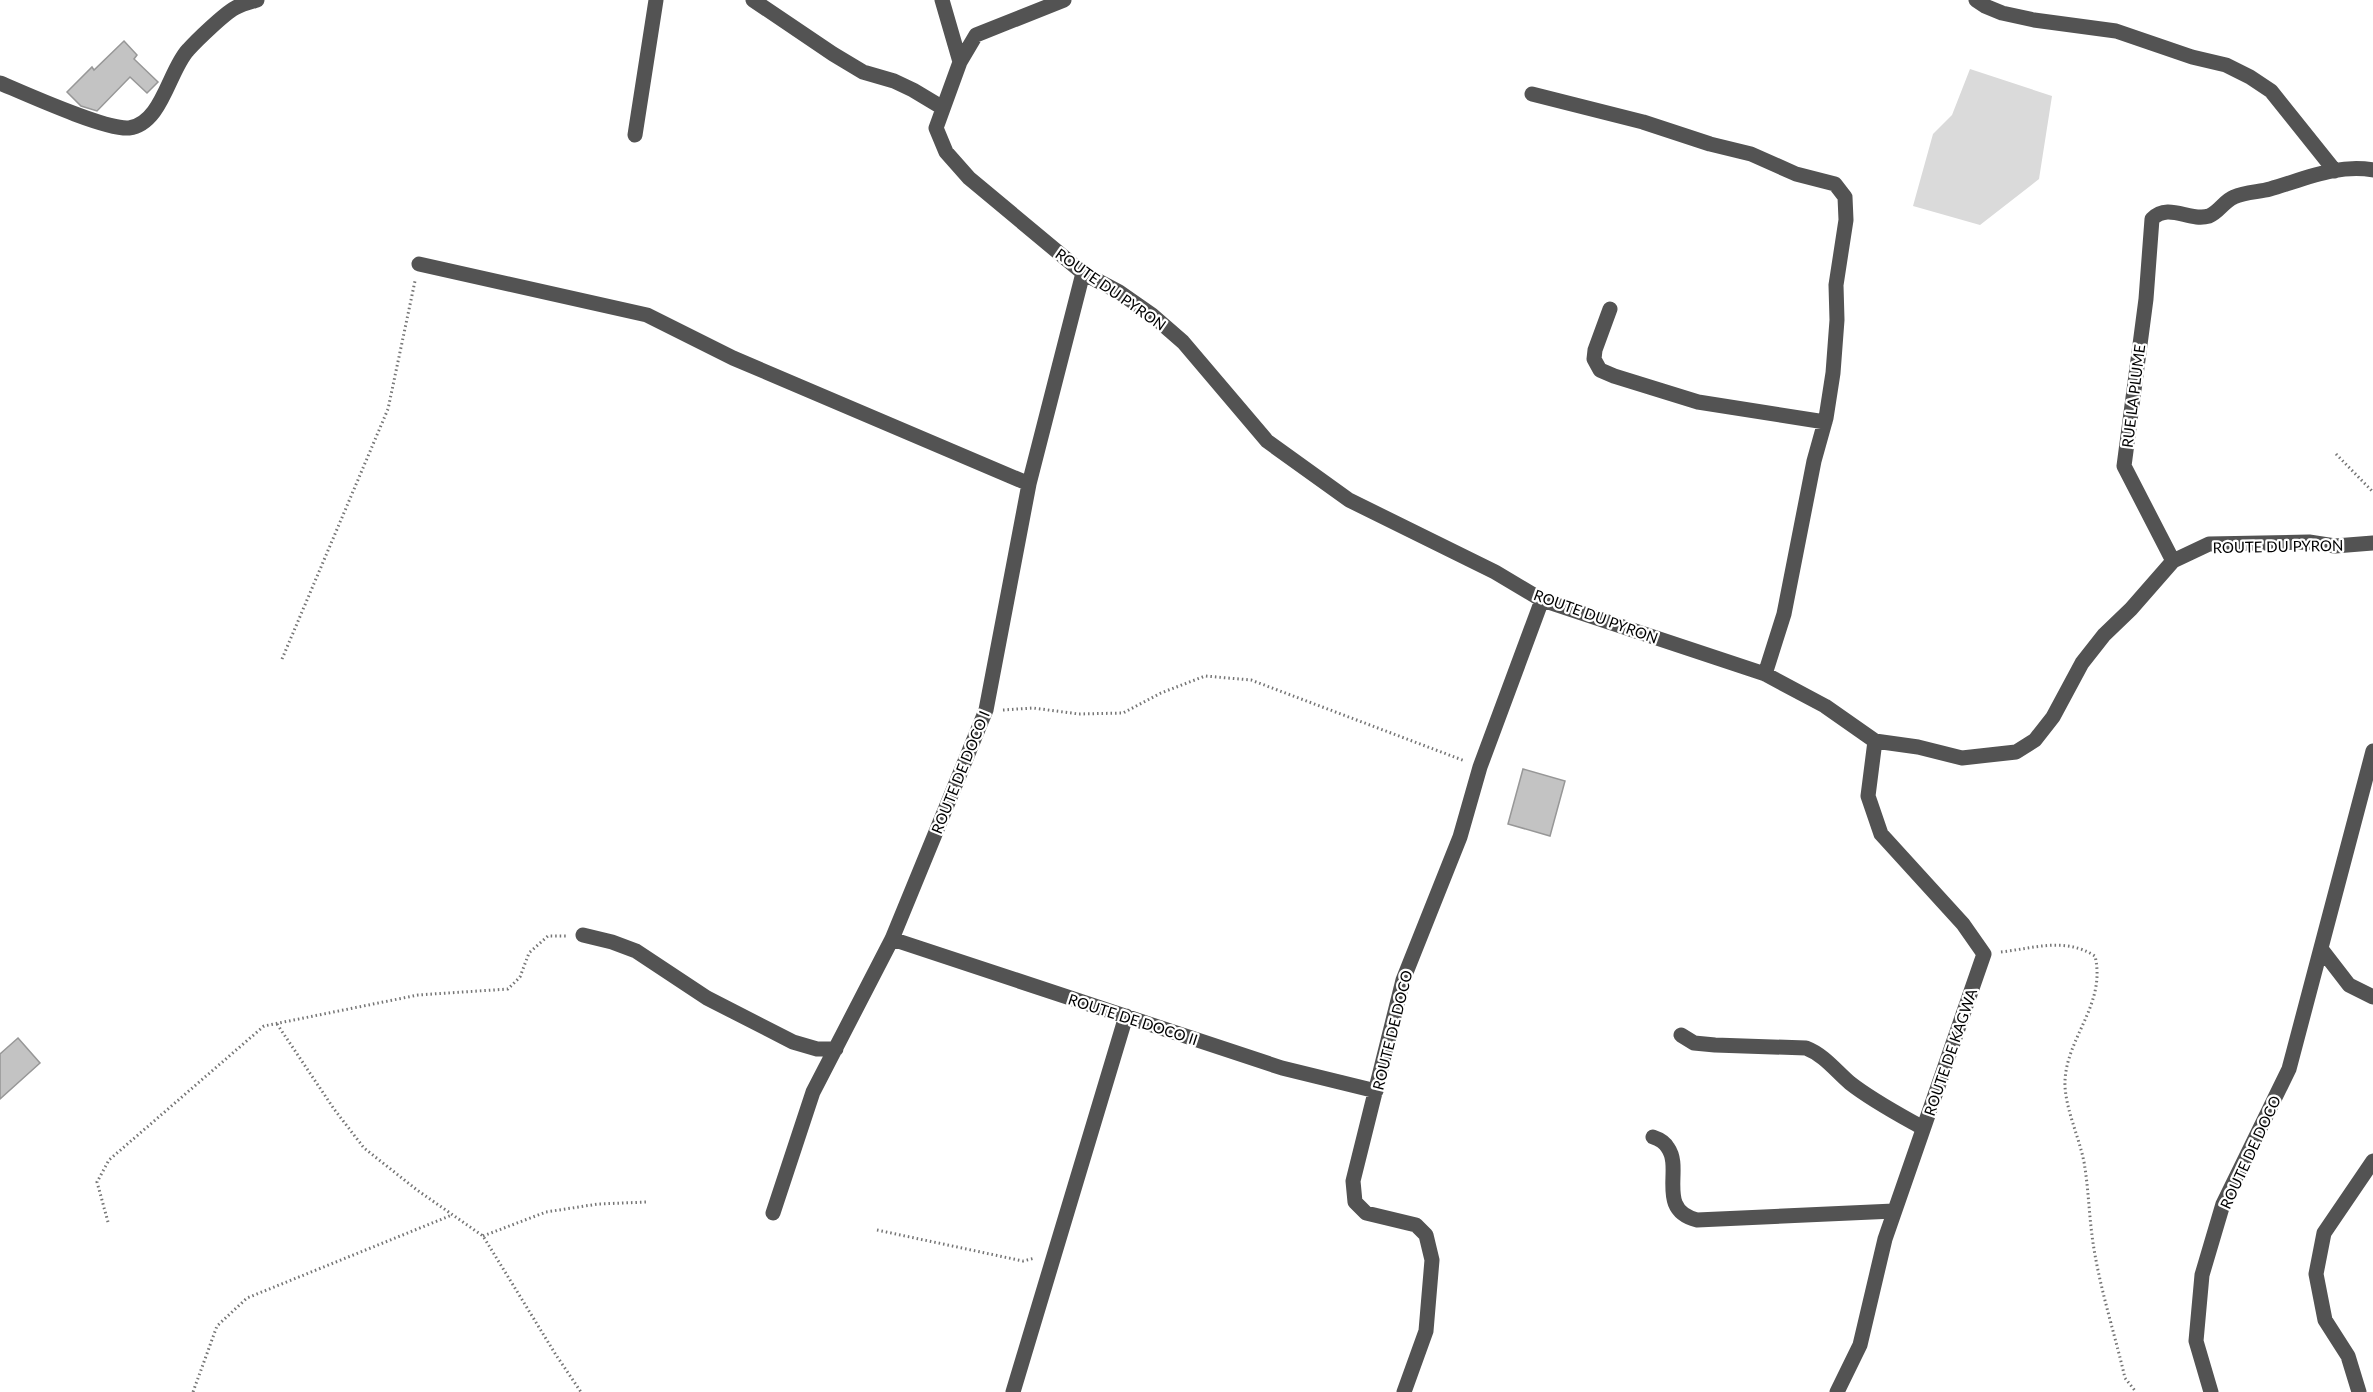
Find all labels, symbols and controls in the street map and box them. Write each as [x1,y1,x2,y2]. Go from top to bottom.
street label: ROUTE DU PYRON [1052,244,1170,334]
street label: RUE LA PLUME [2118,343,2148,449]
street label: ROUTE DU PYRON [2212,536,2344,556]
street label: ROUTE DU PYRON [1531,585,1661,647]
street label: ROUTE DE DOCO I [927,708,993,836]
street label: ROUTE DE DOCO [1368,968,1416,1092]
street label: ROUTE DE KAGWA [1920,985,1980,1118]
street label: ROUTE DE DOCO II [1066,990,1200,1048]
street label: ROUTE DE DOCO [2216,1093,2284,1211]

